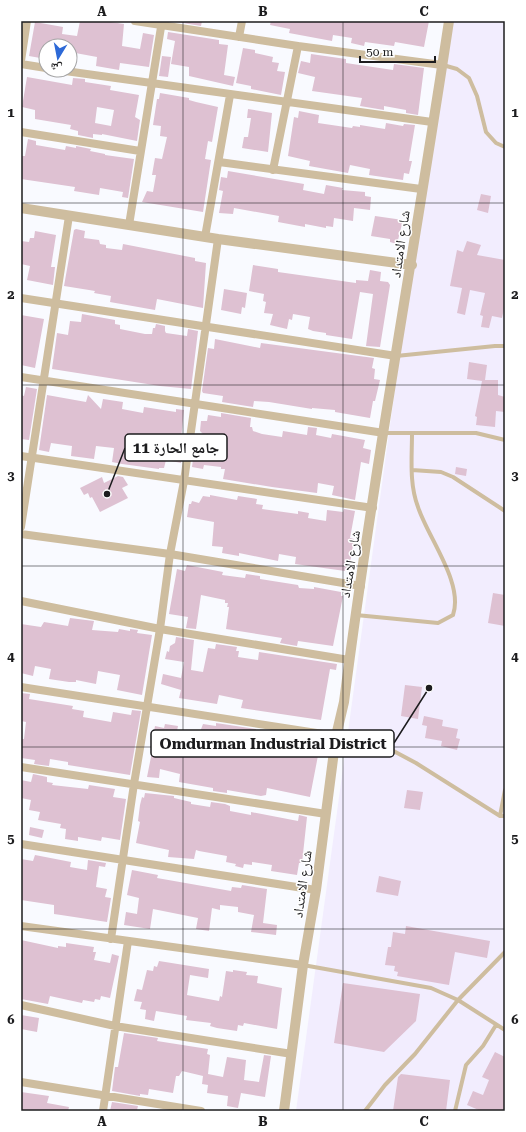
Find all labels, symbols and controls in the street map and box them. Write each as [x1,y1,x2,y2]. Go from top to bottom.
text: A [97,4,107,19]
text: B [258,4,268,19]
text: C [419,4,429,19]
north arrow [38,38,78,78]
scale bar [360,38,435,64]
text: 50 m [366,45,393,59]
text: ش [49,59,63,75]
text: 1 [7,105,15,120]
text: 1 [511,105,519,120]
street label: شارع الامتداد [387,209,415,279]
text: 2 [7,287,15,302]
text: 2 [511,287,519,302]
callout: جامع الحارة 11 [125,434,227,461]
text: جامع الحارة 11 [133,439,219,458]
text: 3 [7,468,15,483]
text: 3 [511,468,519,483]
street label: شارع الامتداد [337,529,365,599]
text: 4 [7,649,15,664]
text: 4 [511,649,519,664]
callout: Omdurman Industrial District [151,730,394,757]
text: Omdurman Industrial District [160,735,386,753]
text: 5 [7,831,15,846]
text: 5 [511,831,519,846]
street label: شارع الامتداد [289,849,317,919]
text: 6 [7,1012,15,1027]
text: 6 [511,1012,519,1027]
text: A [97,1114,107,1129]
text: B [258,1114,268,1129]
text: C [419,1114,429,1129]

